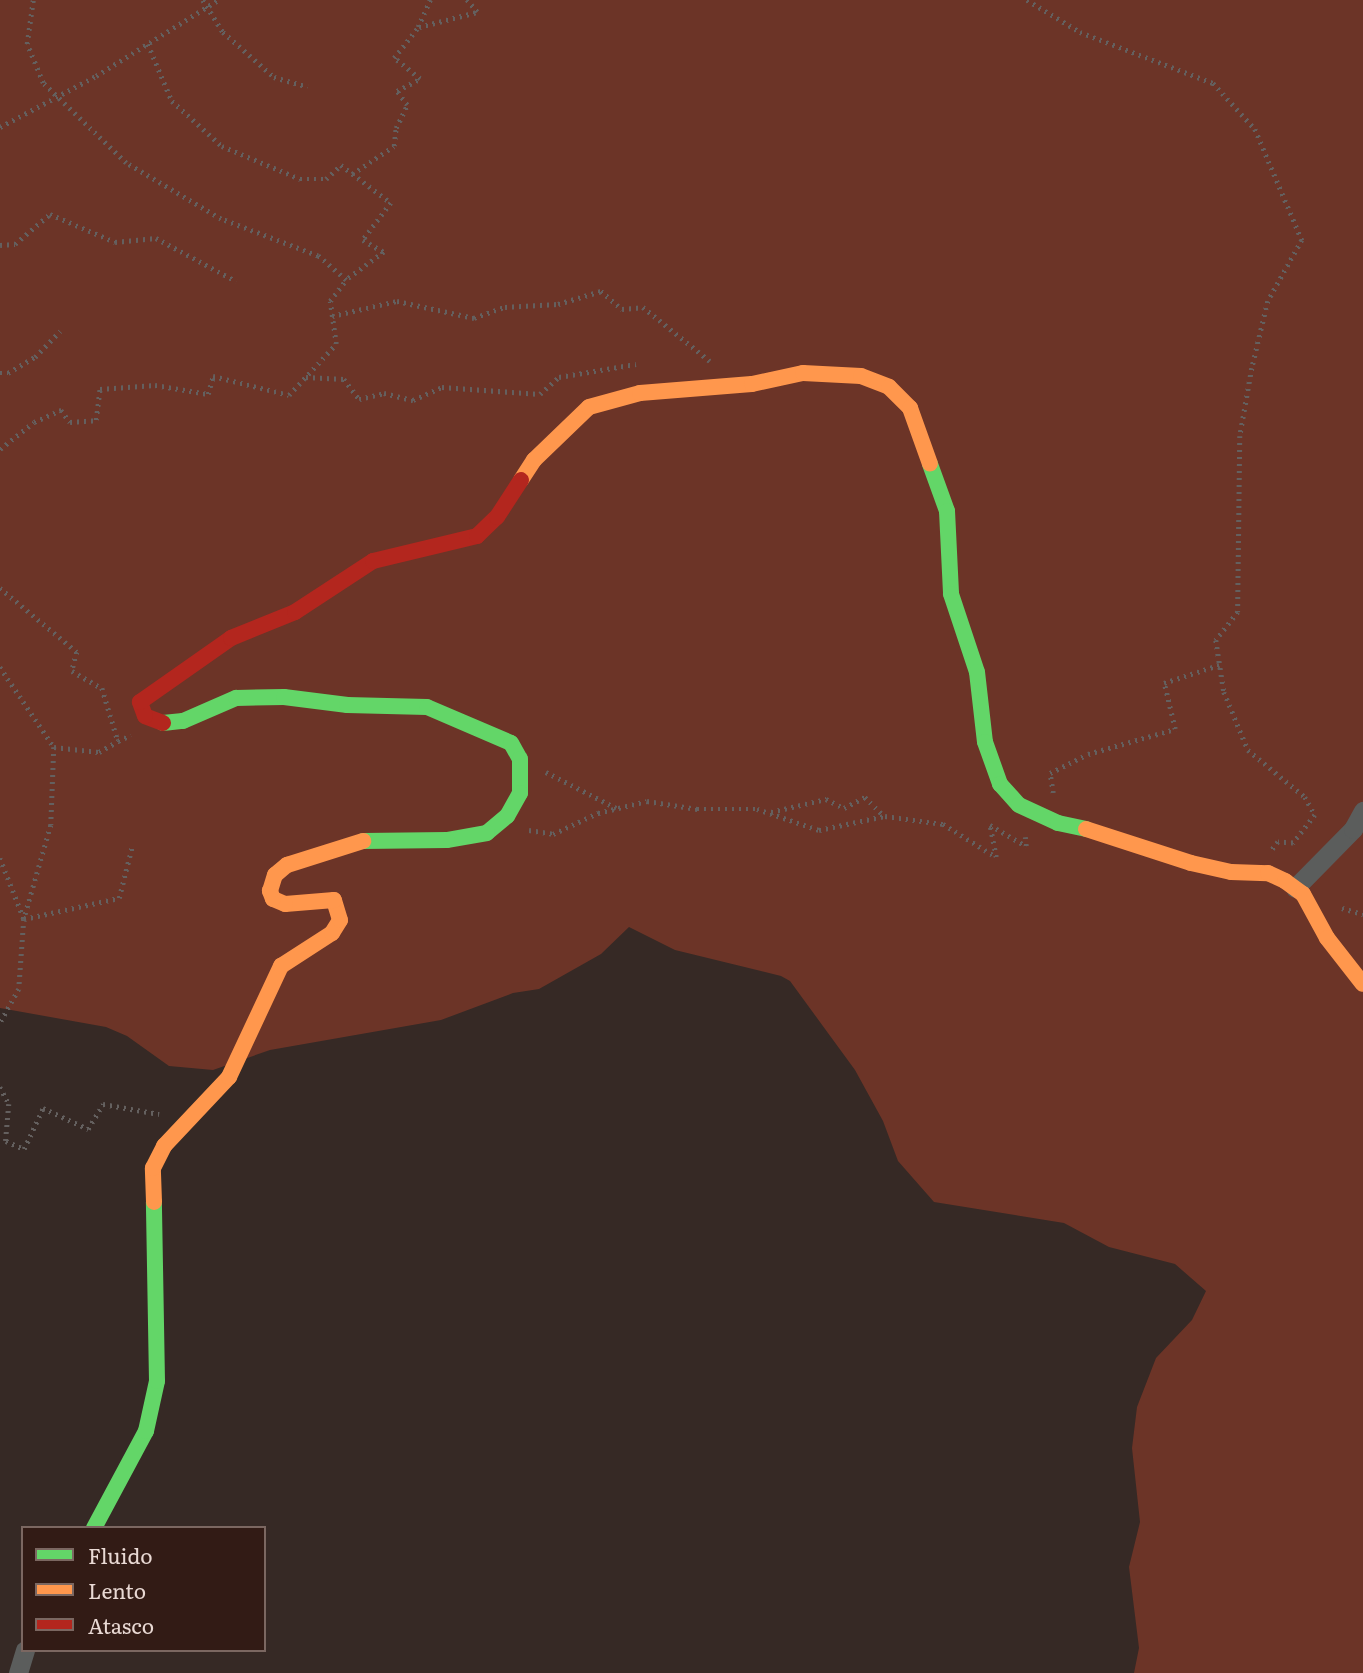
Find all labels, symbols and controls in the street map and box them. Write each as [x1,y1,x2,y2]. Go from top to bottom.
legend [21,1526,266,1652]
text: Fluido [88,1539,152,1570]
text: Lento [88,1574,146,1605]
text: Atasco [88,1609,154,1640]

